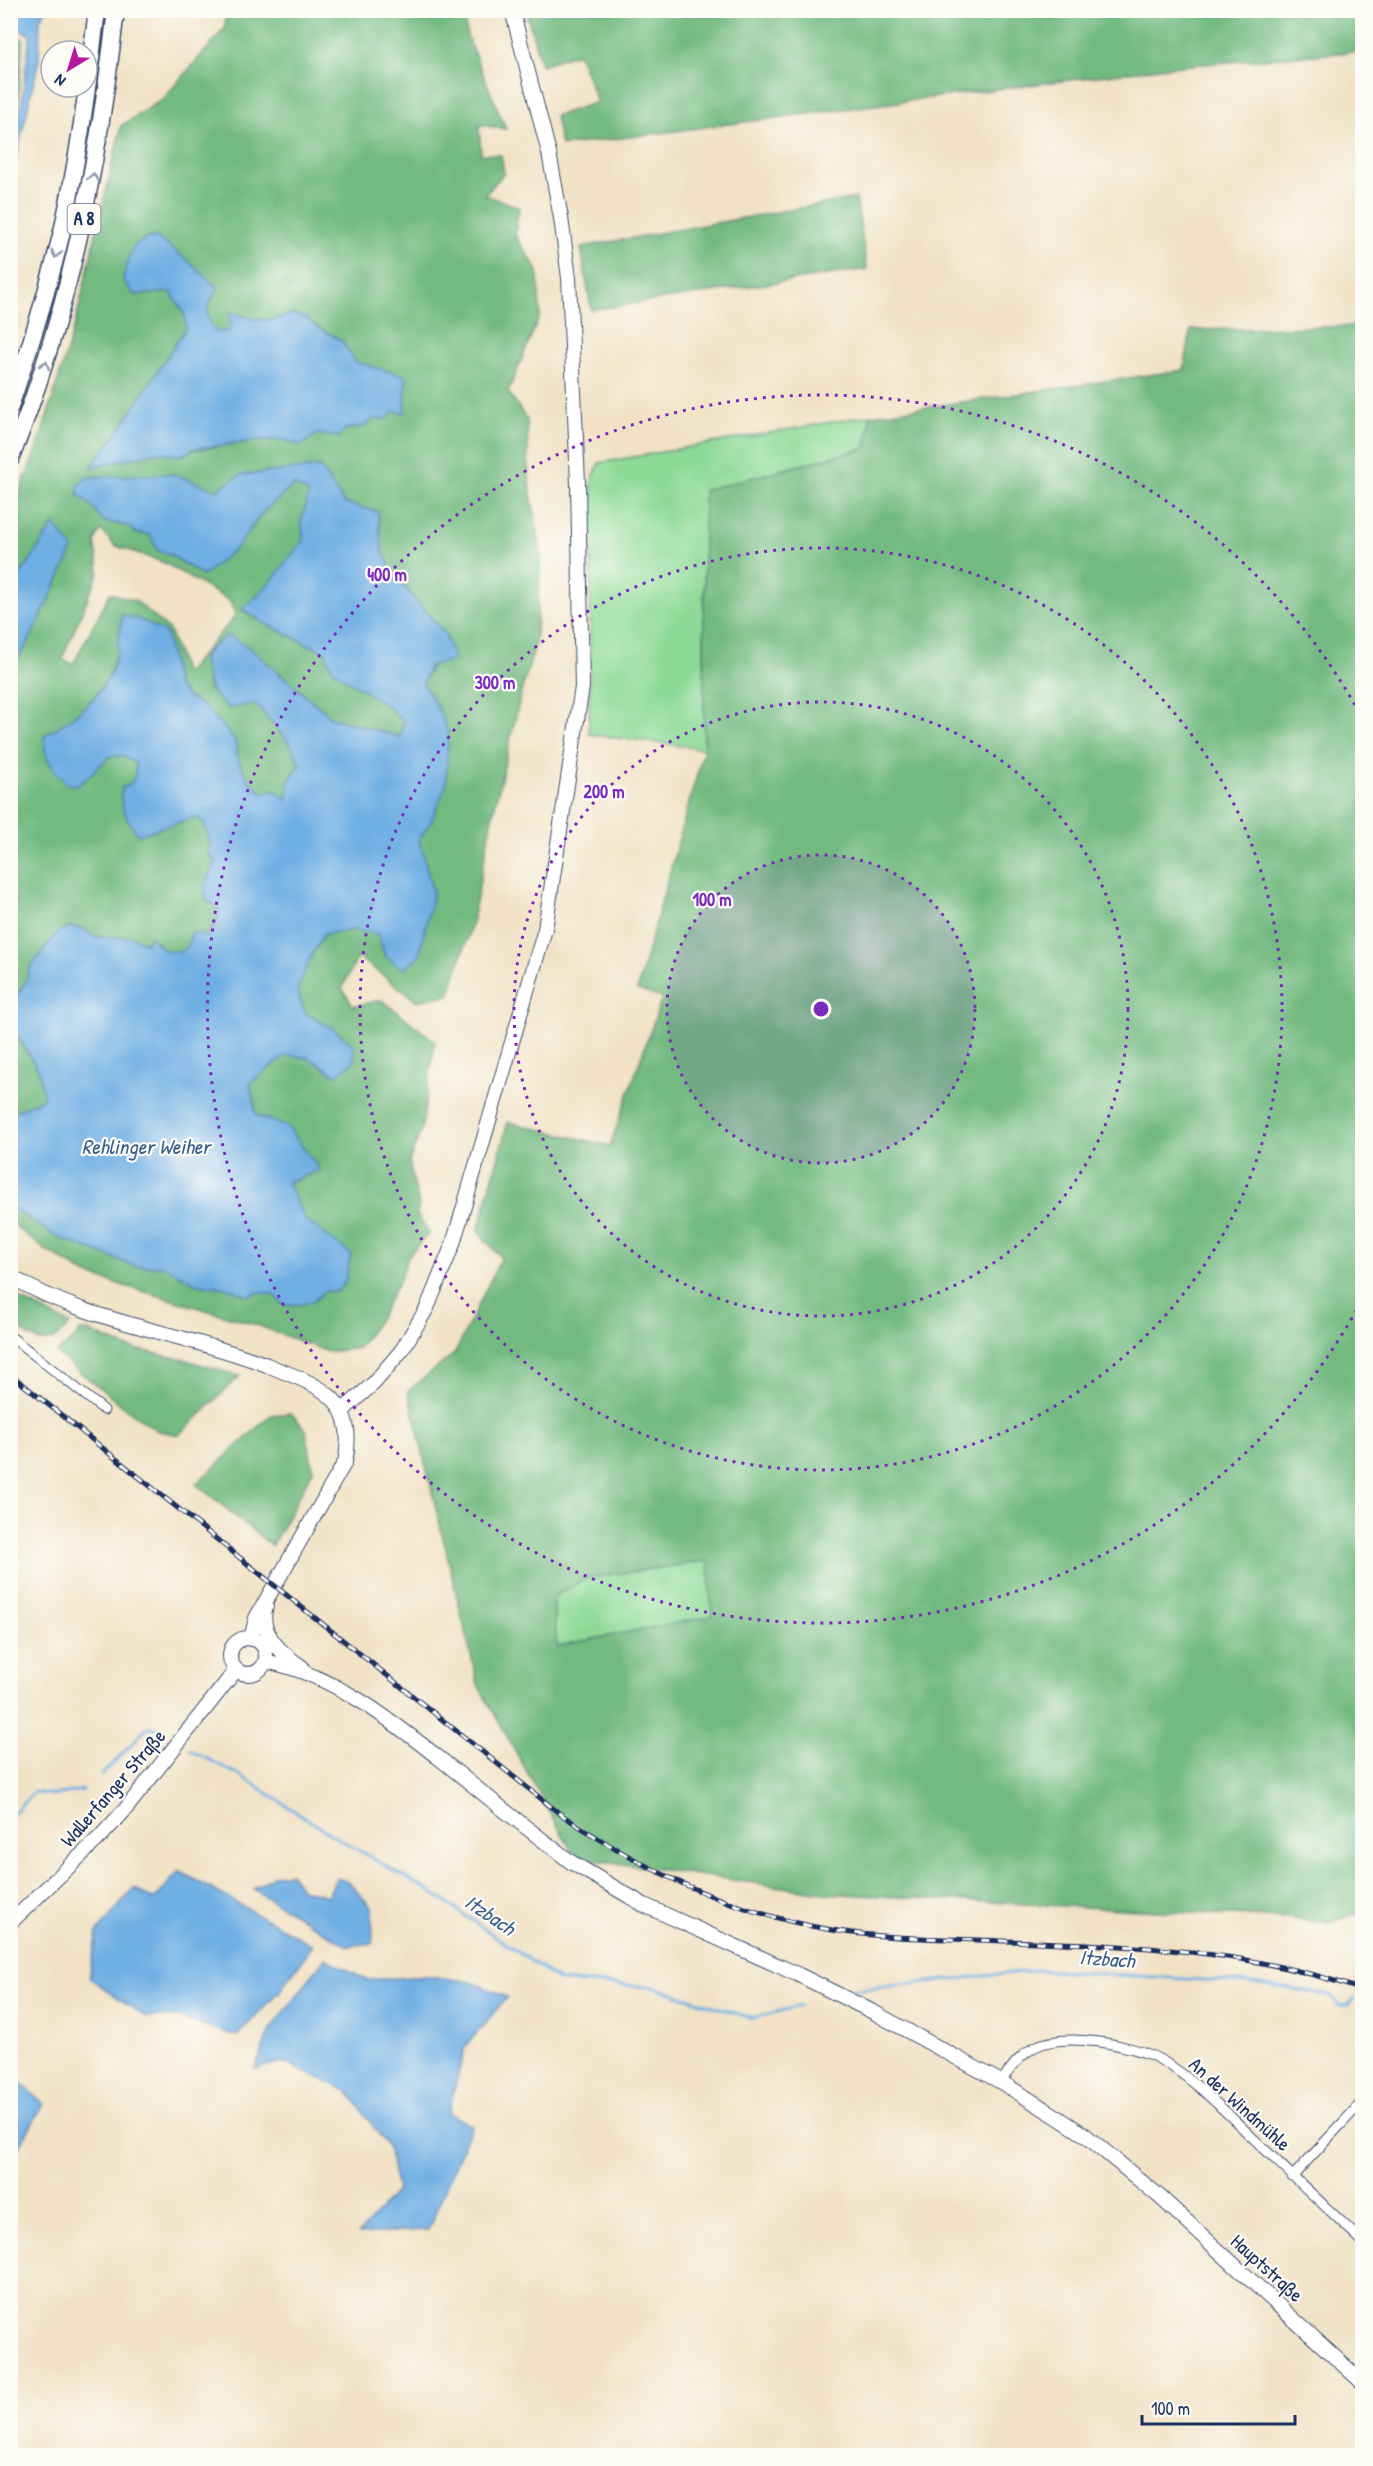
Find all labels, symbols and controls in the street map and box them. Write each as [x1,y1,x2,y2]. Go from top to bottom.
north arrow [39,39,99,99]
text: N [49,69,70,92]
one-way arrow [86,172,99,182]
road number: A 8 [68,204,100,234]
one-way arrow [51,249,64,259]
one-way arrow [37,360,50,371]
text: 400 m [367,562,407,587]
text: 300 m [475,670,515,695]
text: 200 m [584,779,624,804]
text: 100 m [692,887,732,912]
centre of rings [811,999,831,1019]
water label: Rehlinger Weiher [82,1132,213,1161]
street label: Wallerfanger Straße [54,1723,171,1852]
water label: Itzbach [459,1887,522,1943]
water label: Itzbach [1079,1942,1137,1975]
street label: An der Windmühle [1184,2051,1297,2157]
street label: Hauptstraße [1225,2228,1310,2308]
scale bar [1142,2388,1295,2426]
text: 100 m [1151,2396,1190,2421]

